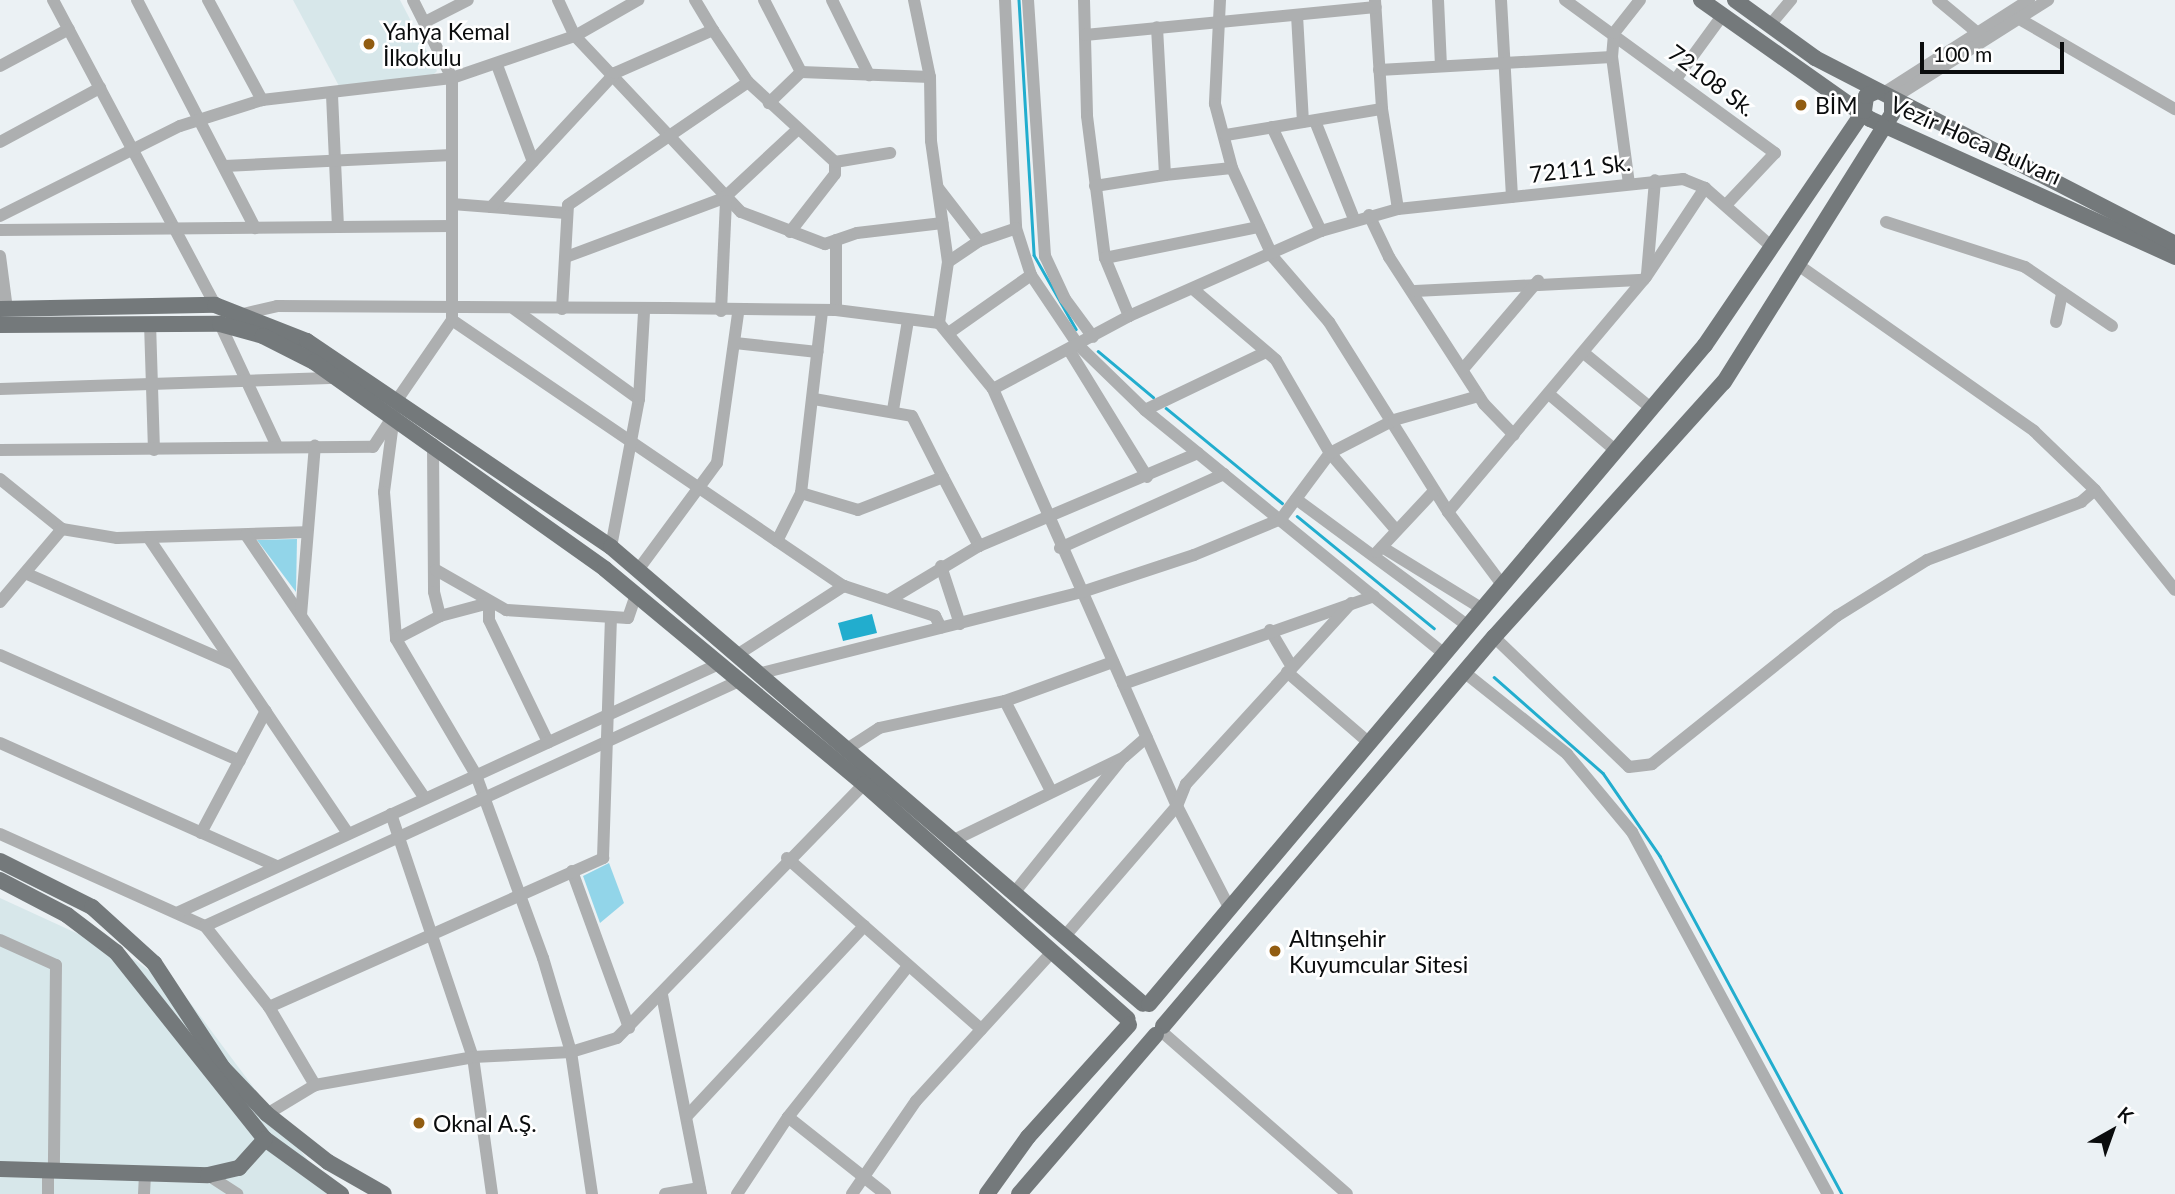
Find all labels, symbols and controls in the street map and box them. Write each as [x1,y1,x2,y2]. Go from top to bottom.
place label: Yahya Kemal İlkokulu [383,17,510,71]
scale bar [1923,28,2066,72]
marker: Yahya Kemal İlkokulu [361,36,377,52]
street label: 72108 Sk. [1663,38,1761,122]
text: 100 m [1933,41,1992,66]
street label: Vezir Hoca Bulvarı [1886,90,2066,190]
place label: BİM [1815,91,1858,119]
marker: BİM [1793,97,1809,113]
street label: 72111 Sk. [1528,148,1632,188]
place label: Altınşehir Kuyumcular Sitesi [1289,924,1469,978]
marker: Altınşehir Kuyumcular Sitesi [1267,943,1283,959]
north arrow [2077,1096,2147,1166]
text: K [2113,1102,2138,1128]
place label: Oknal A.Ş. [433,1109,537,1137]
marker: Oknal A.Ş. [411,1115,427,1131]

